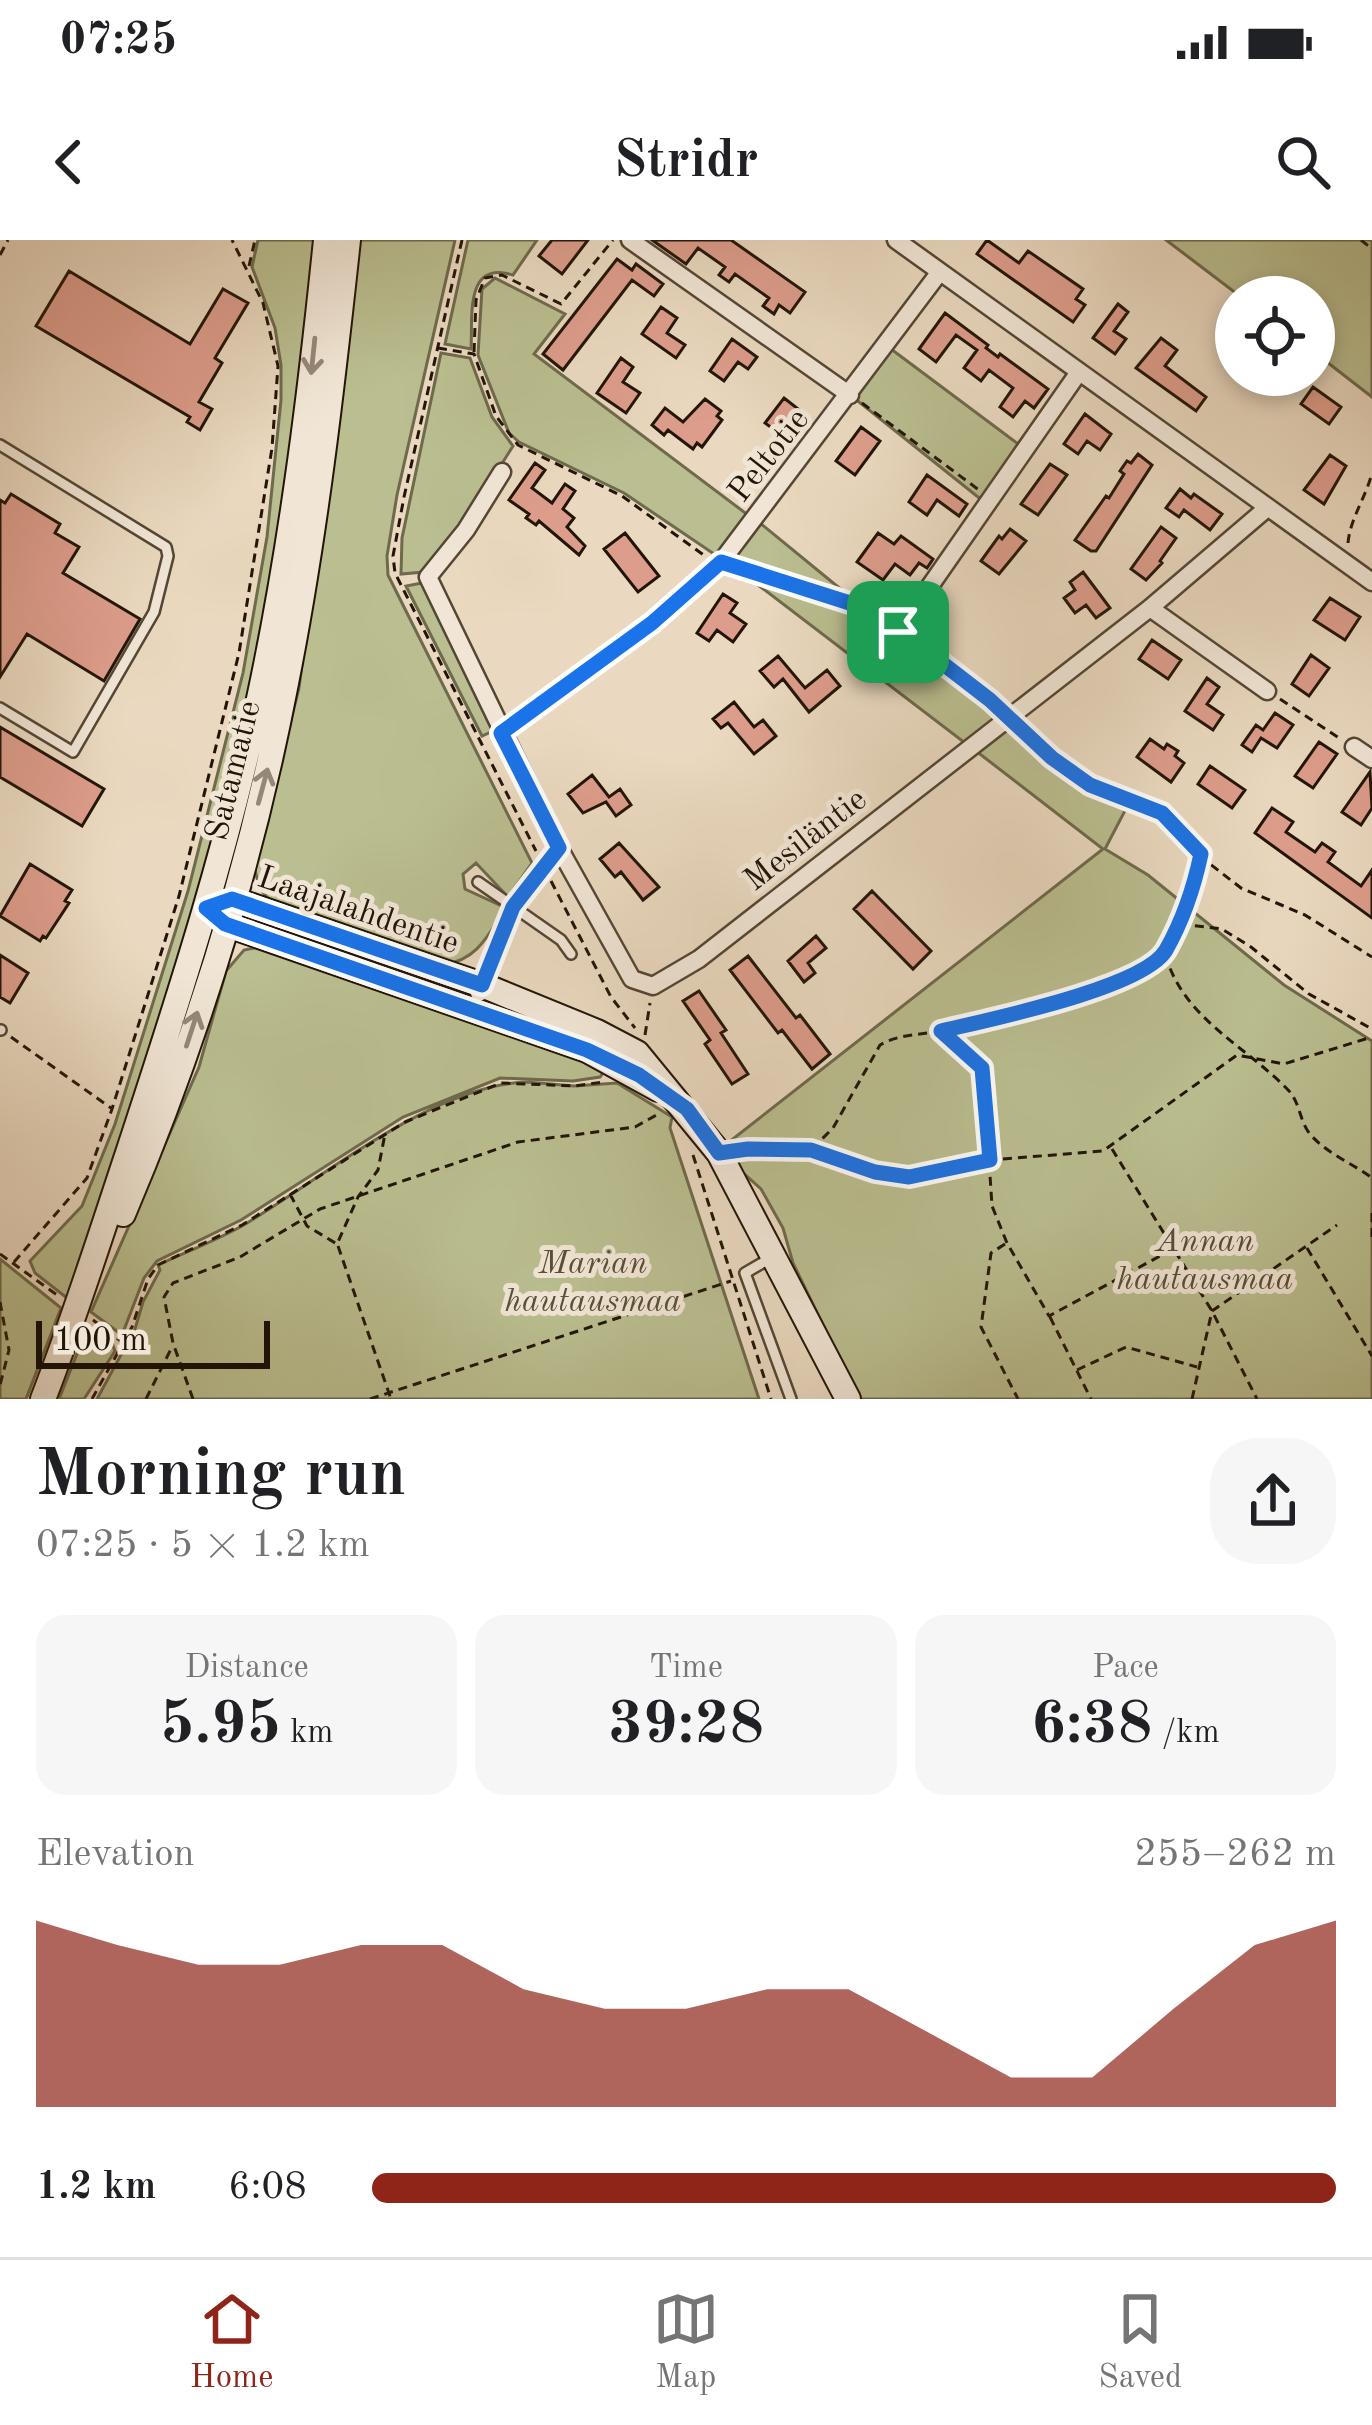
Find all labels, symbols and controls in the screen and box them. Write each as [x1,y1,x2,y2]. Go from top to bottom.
text: 07:25 [60,19,177,64]
icon: back [36,129,102,195]
icon: search [1270,129,1336,195]
text: Stridr [613,135,759,189]
map controls [1215,276,1335,396]
button: locate [1215,276,1335,396]
one-way arrow [301,336,324,375]
street label: Peltotie [723,403,816,509]
pin [847,581,949,683]
icon: arrive [865,599,931,665]
street label: Satamatie [201,698,268,844]
one-way arrow [253,768,275,806]
street label: Mesiläntie [739,783,873,898]
street label: Laajalahdentie [253,861,463,961]
one-way arrow [183,1010,205,1048]
park label: Annan hautausmaa [1117,1226,1293,1297]
park label: Marian hautausmaa [505,1248,681,1319]
scale bar [36,1315,270,1368]
text: 100 m [54,1325,147,1358]
button: share [1210,1438,1336,1564]
text: Morning run [36,1444,406,1510]
text: 07:25 · 5 × 1.2 km [36,1526,370,1565]
text: Distance [185,1652,309,1685]
text: Time [649,1652,723,1685]
text: Pace [1092,1652,1159,1685]
text: 5.95 [160,1696,281,1756]
text: 39:28 [608,1696,764,1756]
text: 6:38 [1031,1696,1152,1756]
text: km [281,1717,334,1750]
text: /km [1152,1717,1220,1750]
text: Elevation [36,1835,195,1874]
text: 255–262 m [1134,1835,1336,1874]
text: 1.2 km [36,2168,156,2207]
text: 6:08 [228,2168,307,2207]
tab: Home [190,2286,273,2399]
tab: Map [653,2286,719,2399]
tab: Saved [1098,2286,1182,2399]

